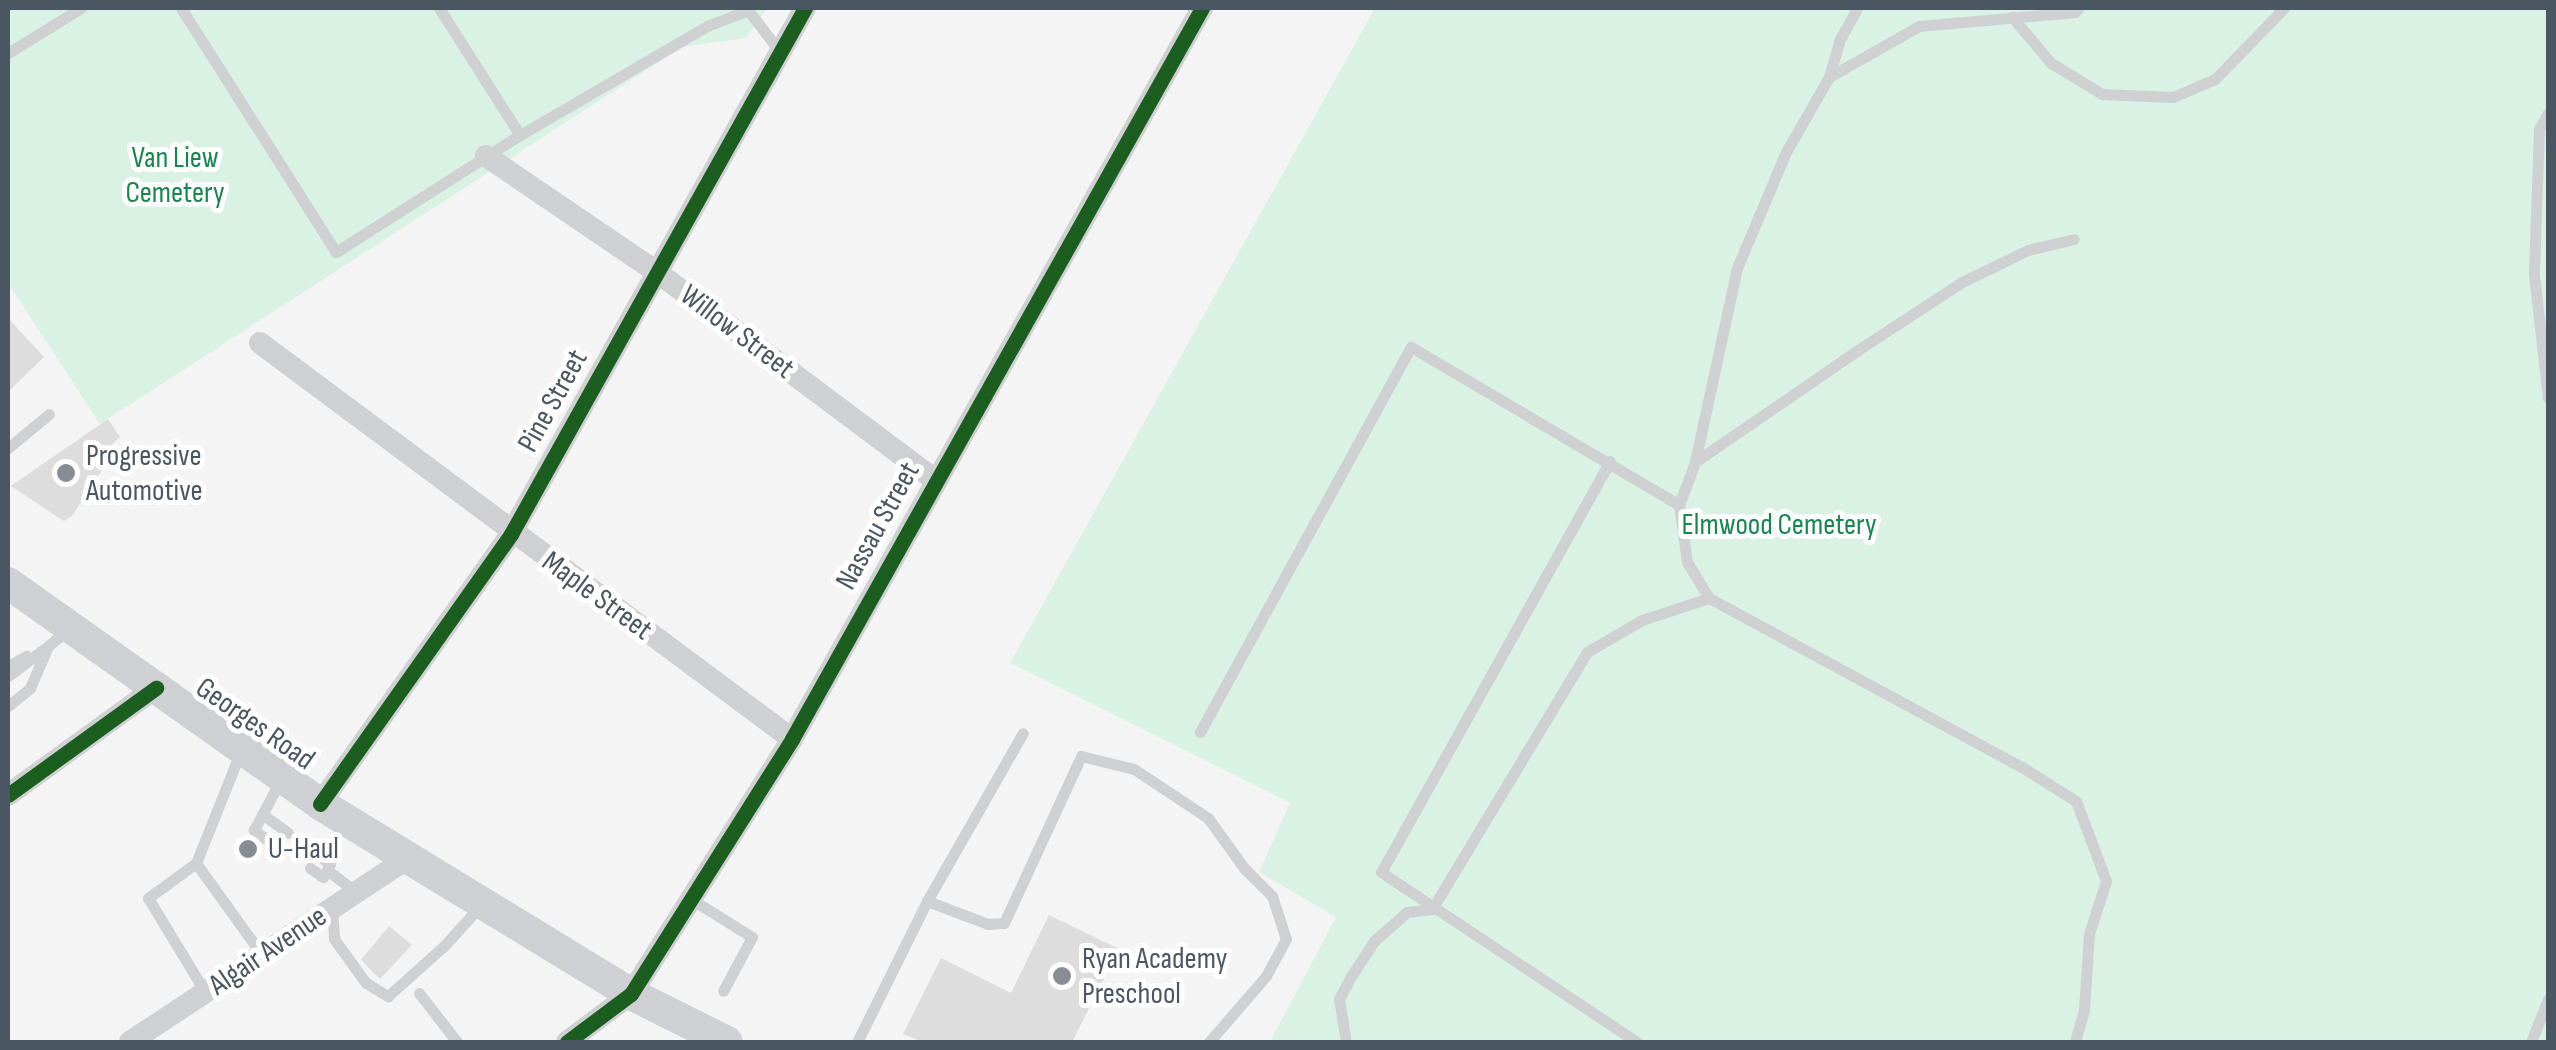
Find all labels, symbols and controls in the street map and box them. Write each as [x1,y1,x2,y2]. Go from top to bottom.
park label: Van Liew Cemetery [126,140,224,210]
street label: Willow Street [673,277,801,387]
street label: Pine Street [510,344,596,458]
place label: Progressive Automotive [86,438,203,508]
street label: Nassau Street [828,456,928,596]
marker: Progressive Automotive [55,462,77,484]
park label: Elmwood Cemetery [1681,507,1877,543]
street label: Maple Street [535,544,659,648]
street label: Georges Road [189,670,321,778]
place label: U-Haul [268,831,339,867]
marker: U-Haul [237,838,259,860]
street label: Algair Avenue [202,899,334,1003]
place label: Ryan Academy Preschool [1082,941,1227,1012]
marker: Ryan Academy Preschool [1051,965,1073,987]

